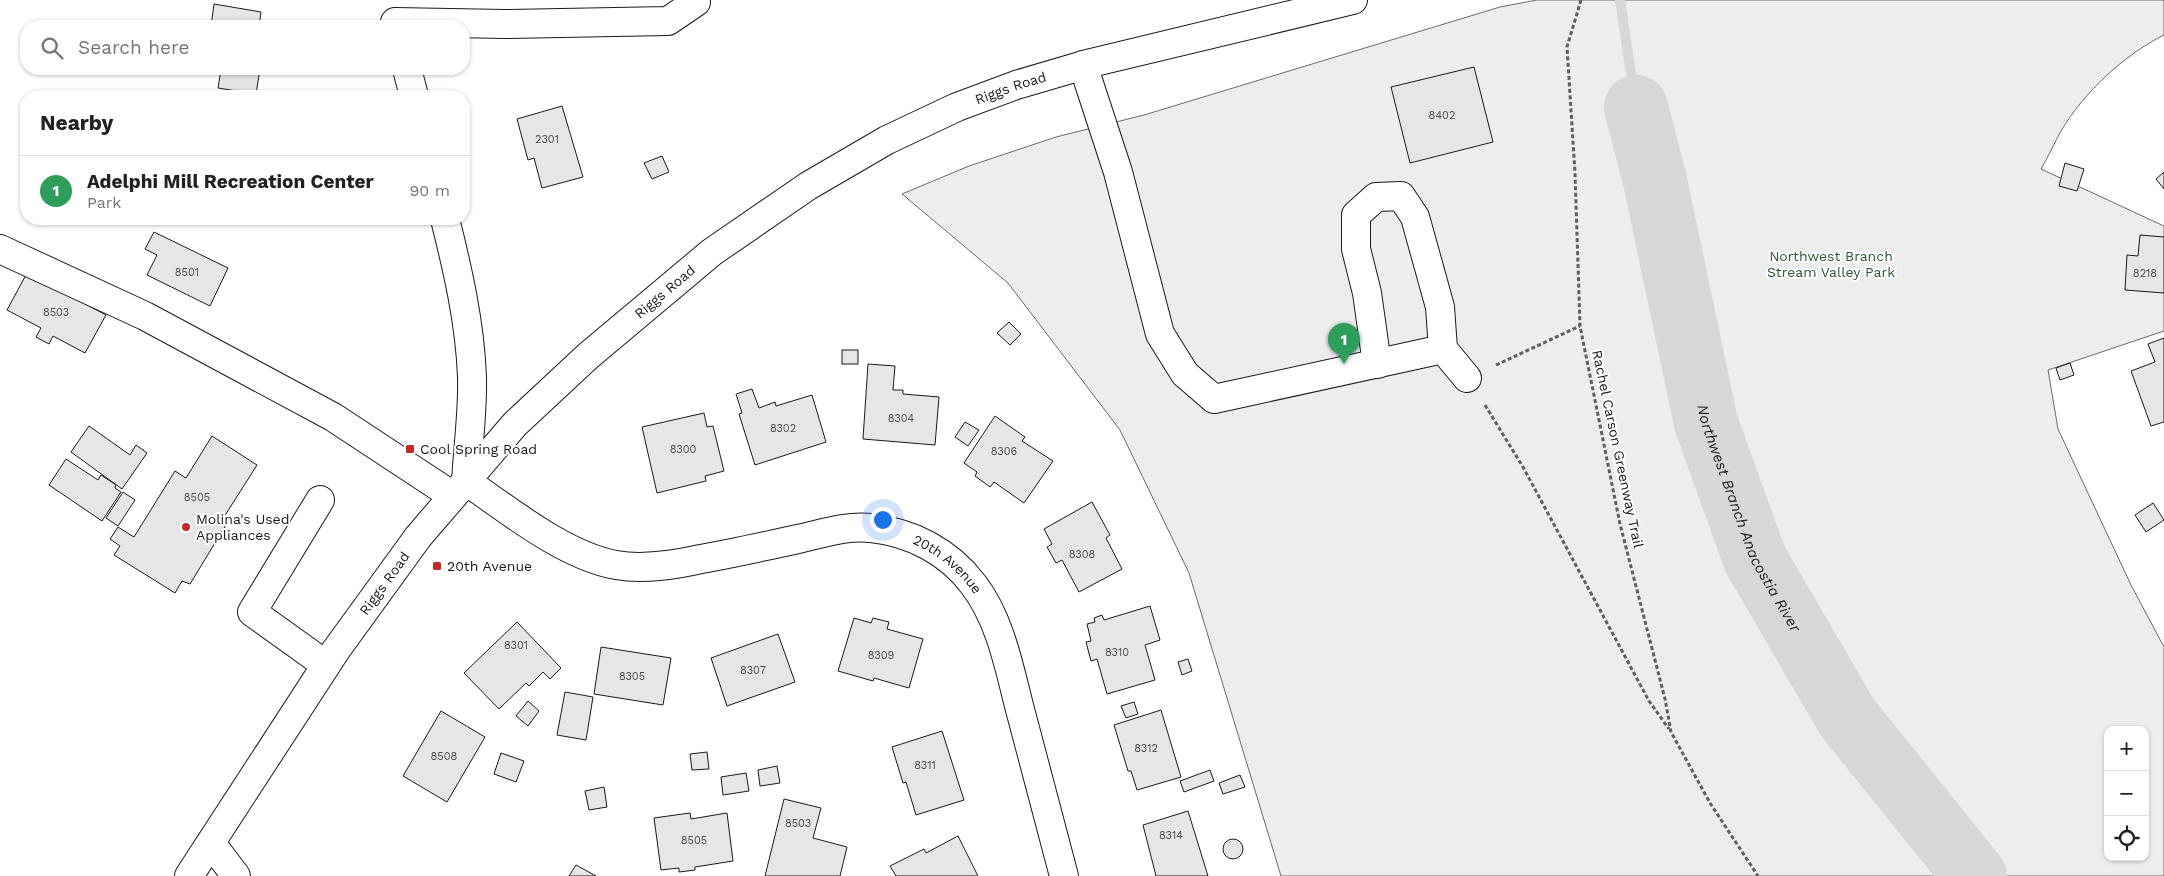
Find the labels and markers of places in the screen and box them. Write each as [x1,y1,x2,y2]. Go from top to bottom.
pin: 1 [1328,323,1360,364]
place label: Cool Spring Road [420,441,537,457]
marker: Cool Spring Road [404,443,416,455]
place label: Molina's Used Appliances [196,511,289,543]
marker: Molina's Used Appliances [180,521,192,533]
place label: 20th Avenue [447,558,532,574]
marker: 20th Avenue [431,560,443,572]

